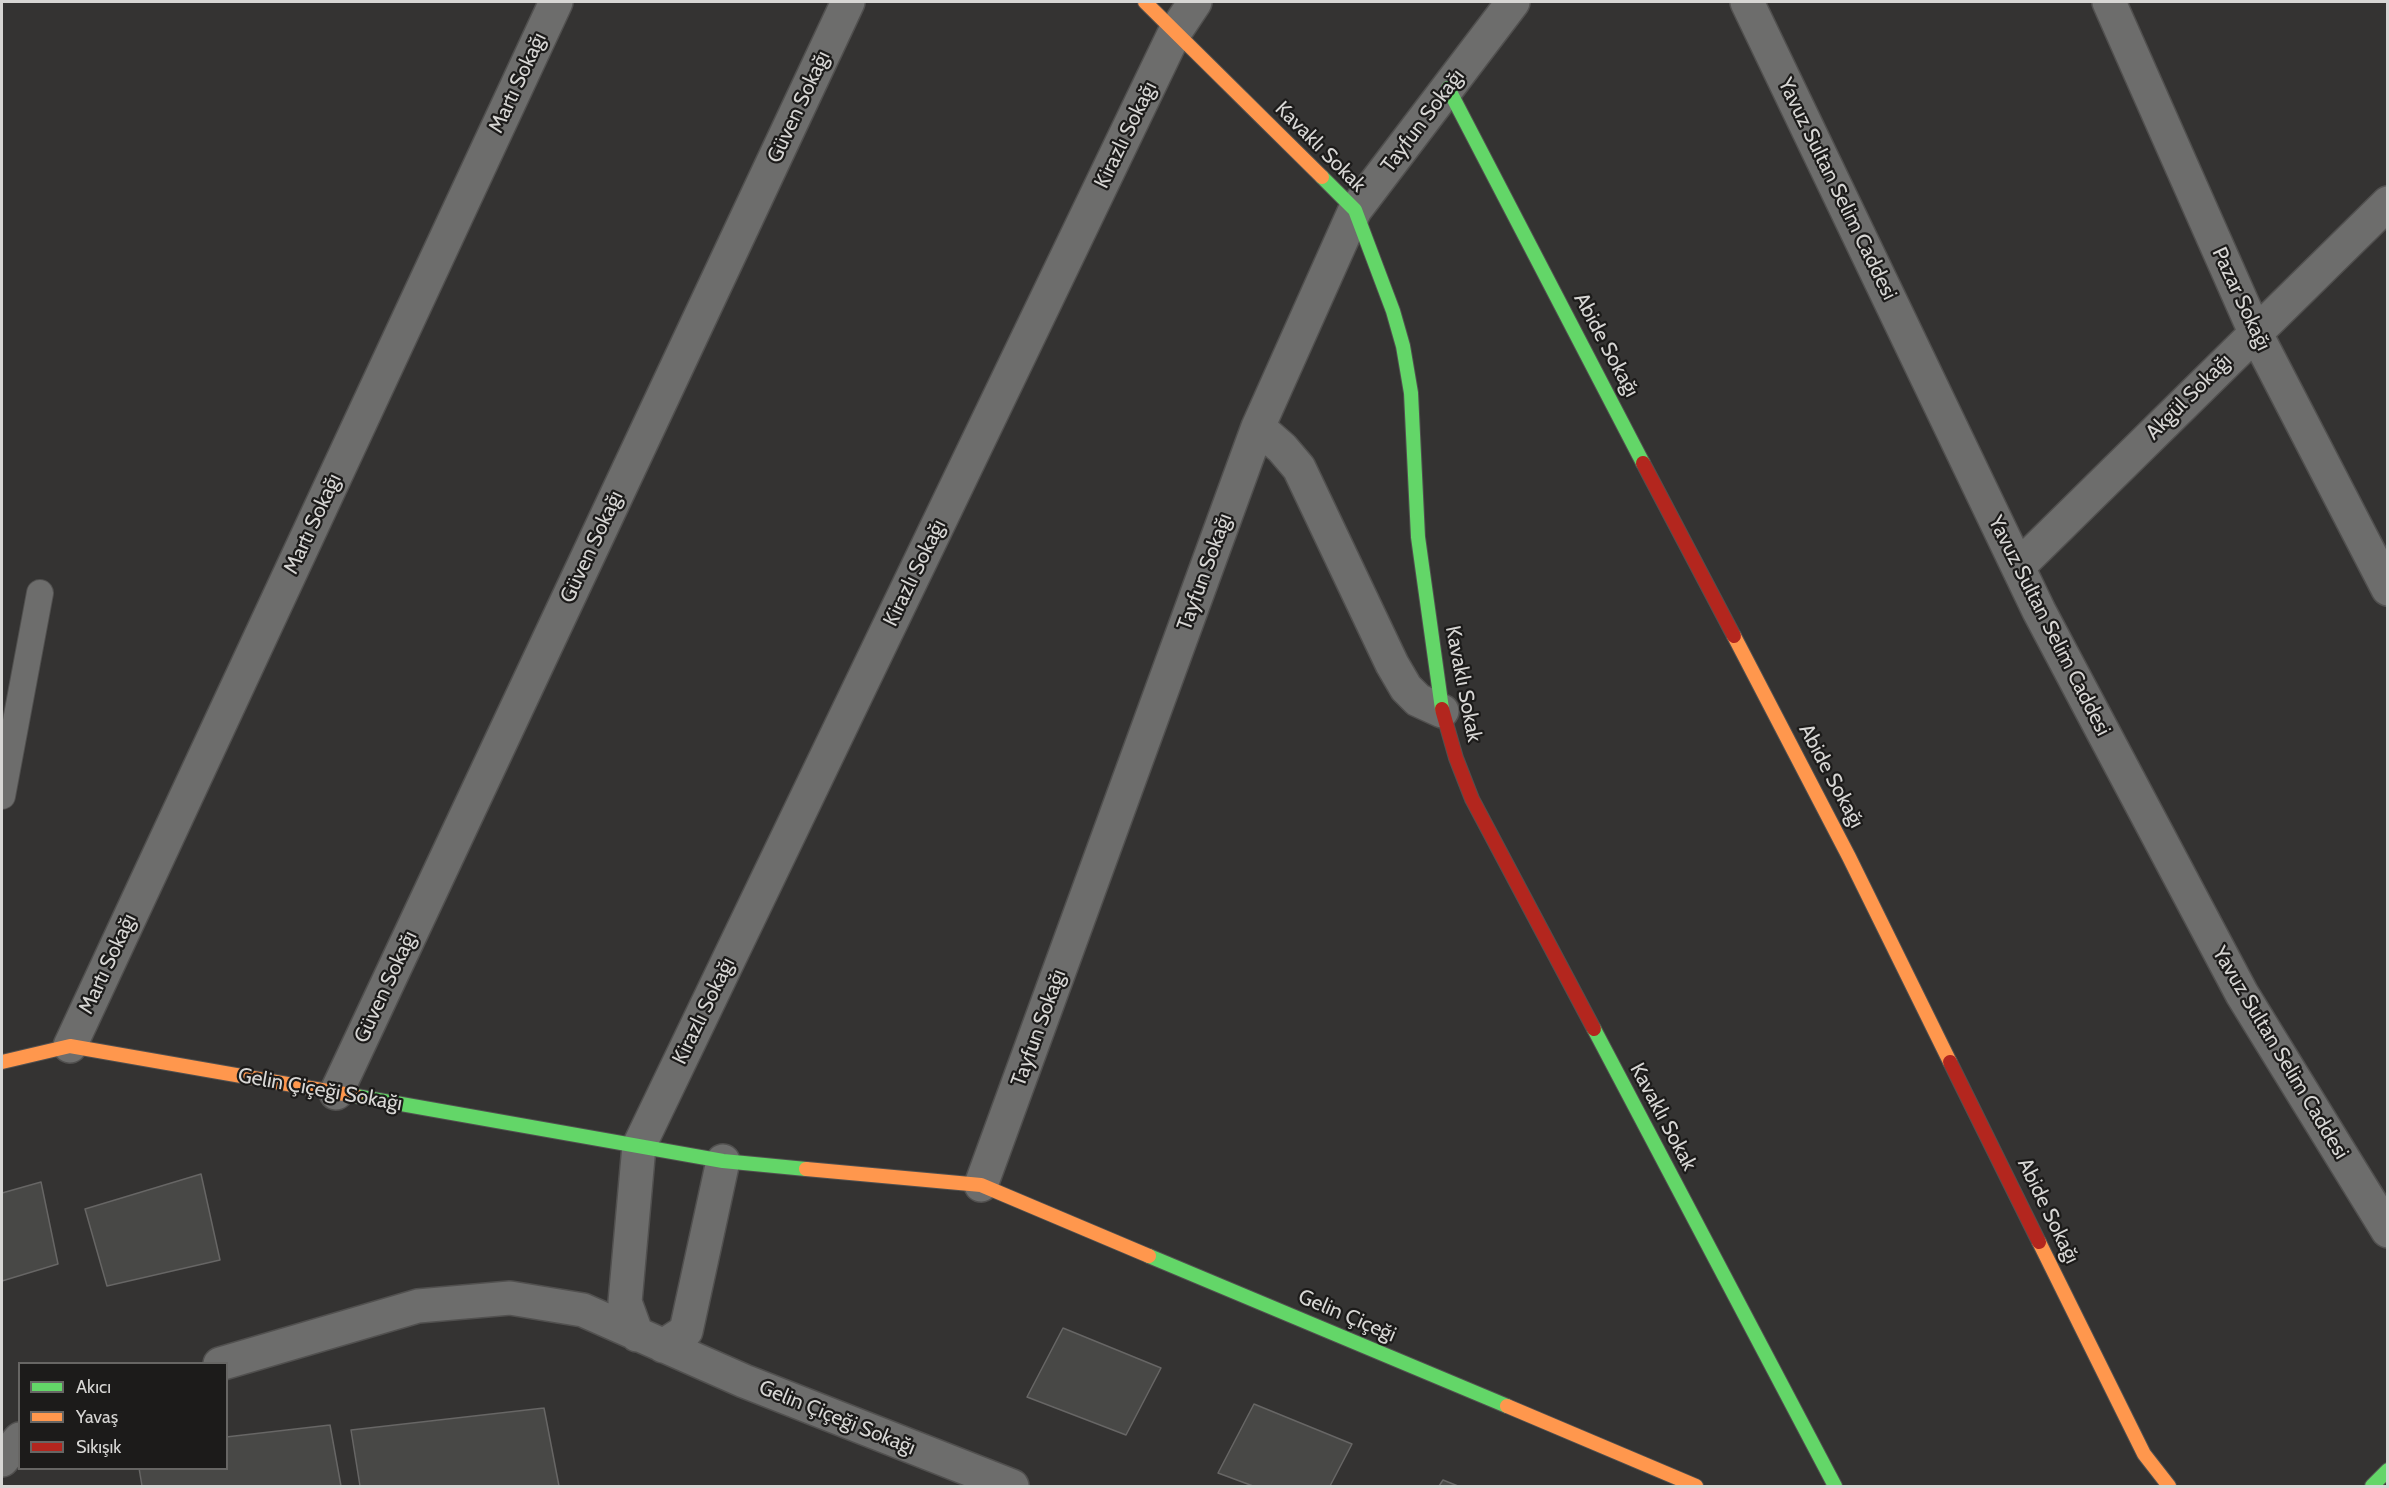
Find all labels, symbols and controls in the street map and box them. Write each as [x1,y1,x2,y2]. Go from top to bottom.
street label: Martı Sokağı [484,29,552,137]
street label: Güven Sokağı [762,47,836,167]
street label: Tayfun Sokağı [1376,64,1470,178]
street label: Yavuz Sultan Selim Caddesi [1772,74,1902,304]
street label: Kirazlı Sokağı [1089,78,1163,192]
street label: Kavaklı Sokak [1269,96,1371,198]
street label: Pazar Sokağı [2206,243,2276,355]
street label: Abide Sokağı [1568,289,1644,401]
street label: Akgül Sokağı [2141,349,2237,445]
street label: Martı Sokağı [279,470,347,578]
street label: Güven Sokağı [555,487,629,607]
street label: Tayfun Sokağı [1172,510,1238,634]
street label: Yavuz Sultan Selim Caddesi [1982,512,2116,740]
street label: Kirazlı Sokağı [878,516,952,630]
street label: Kavaklı Sokak [1439,624,1487,744]
street label: Abide Sokağı [1793,720,1869,832]
street label: Martı Sokağı [74,910,142,1018]
street label: Güven Sokağı [349,927,423,1047]
street label: Yavuz Sultan Selim Caddesi [2206,942,2354,1164]
street label: Kirazlı Sokağı [667,954,741,1068]
street label: Tayfun Sokağı [1006,966,1072,1090]
street label: Kavaklı Sokak [1624,1059,1702,1175]
street label: Gelin Çiçeği Sokağı [236,1063,404,1117]
street label: Abide Sokağı [2012,1154,2084,1268]
street label: Gelin Çiçeği [1294,1284,1400,1348]
legend [18,1362,228,1470]
street label: Gelin Çiçeği Sokağı [755,1375,919,1461]
text: Akıcı [76,1376,111,1398]
text: Yavaş [76,1406,118,1428]
text: Sıkışık [76,1436,121,1458]

